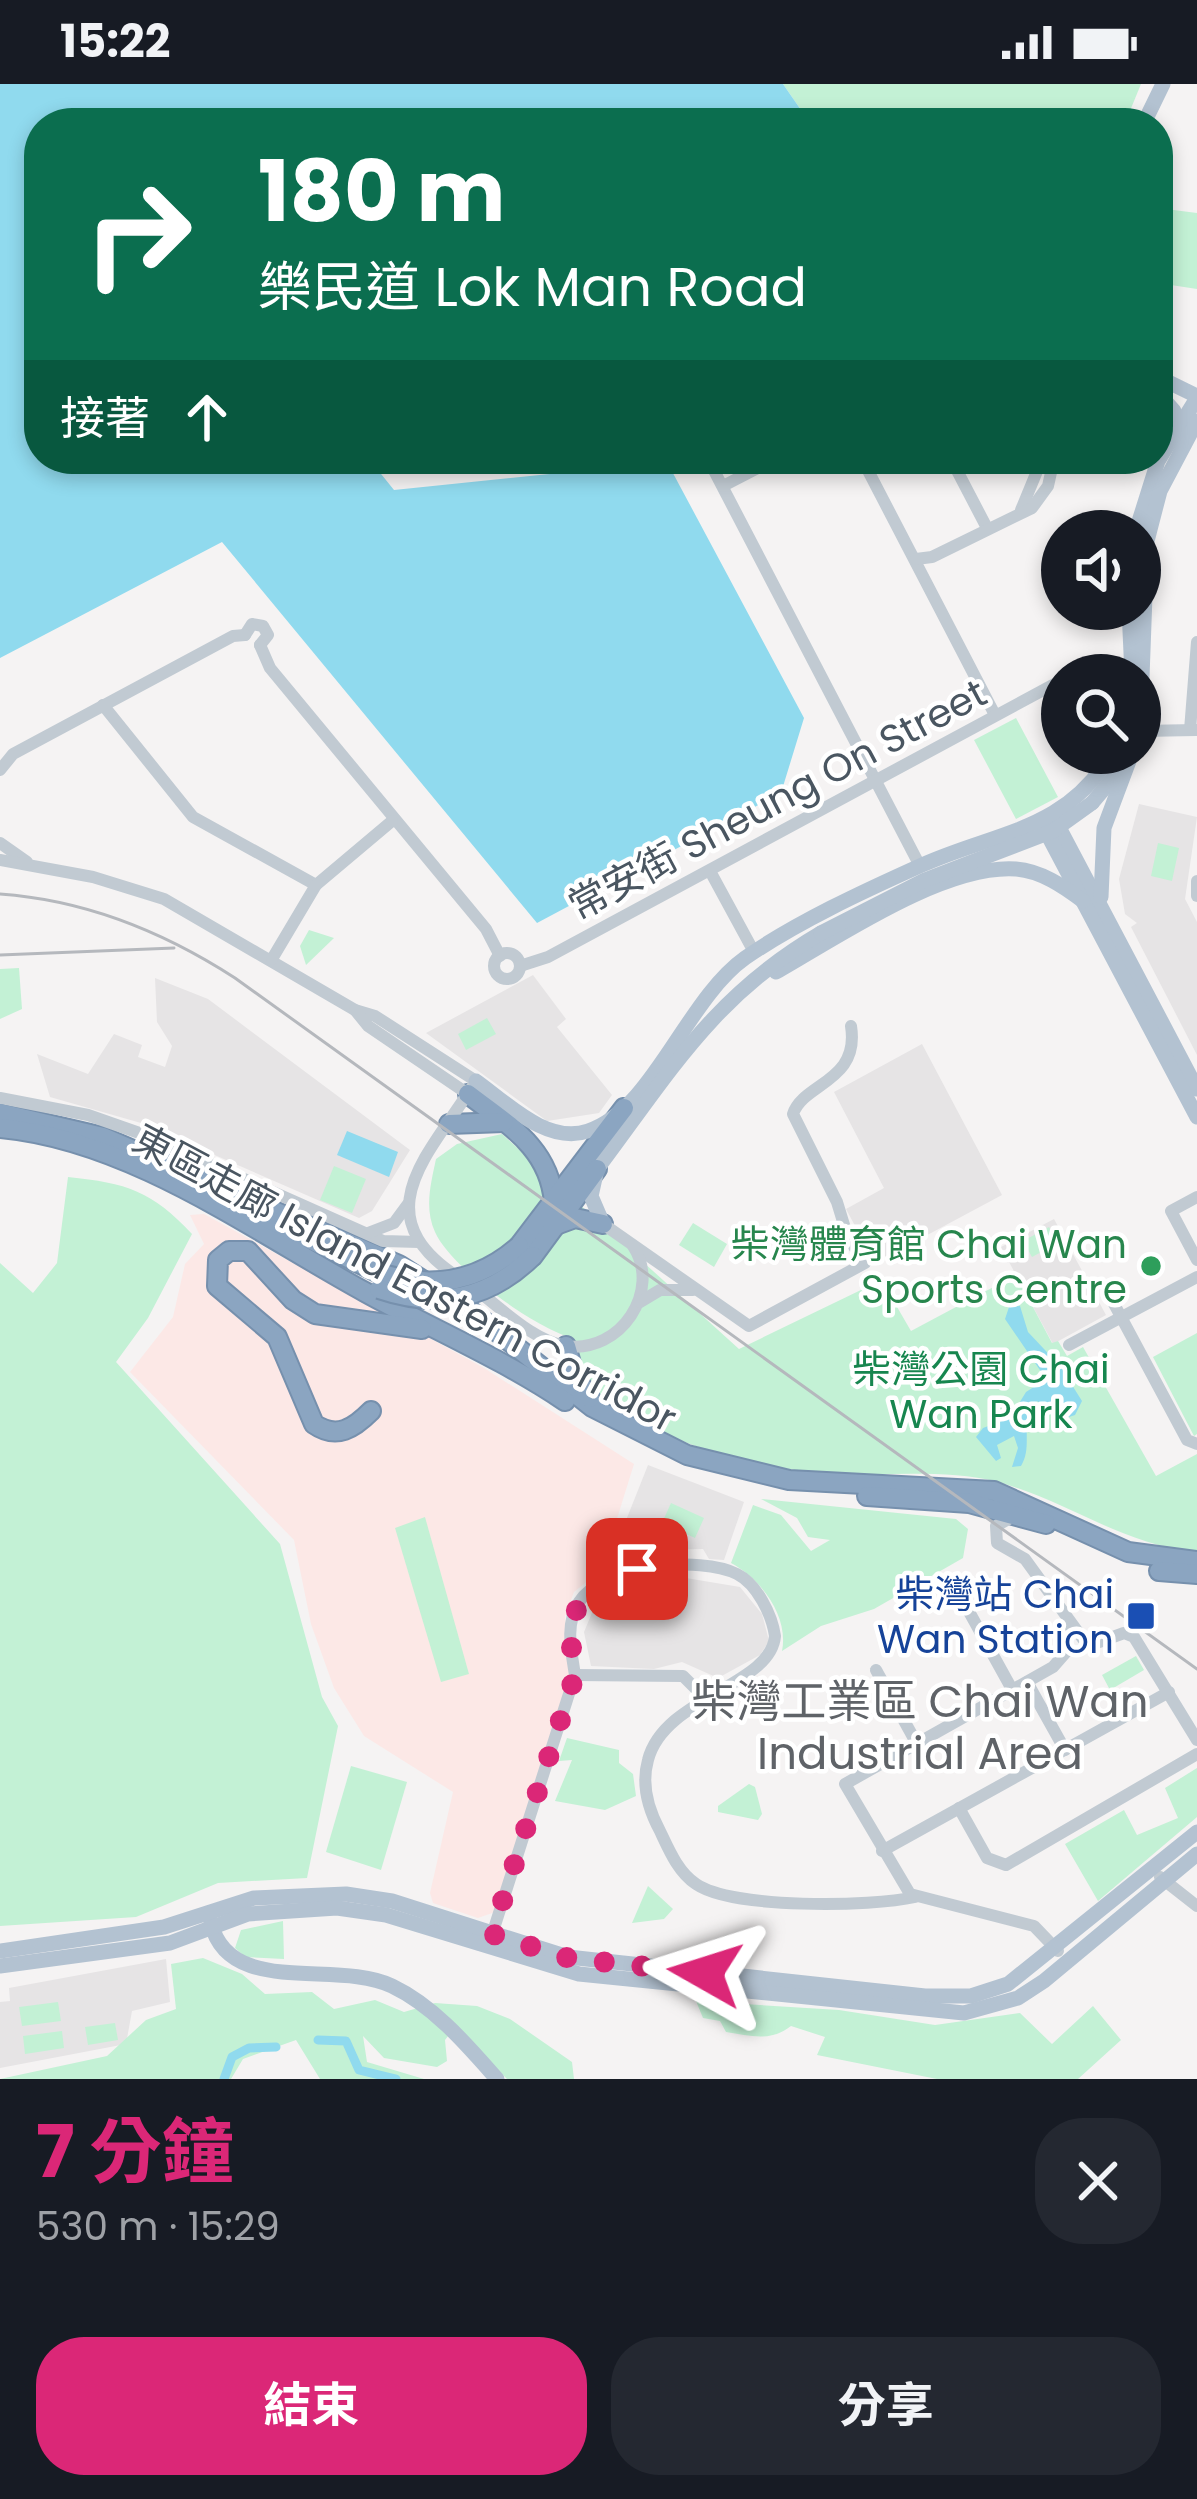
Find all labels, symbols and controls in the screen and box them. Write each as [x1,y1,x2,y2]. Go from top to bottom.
text: 15:22 [60,10,170,73]
text: 180 m [258,133,506,250]
icon: right [60,156,216,312]
text: 樂民道 Lok Man Road [258,249,807,325]
icon: ahead [174,384,240,450]
text: 接著 [60,387,150,450]
map controls [1041,510,1161,774]
button: sound [1041,510,1161,630]
button: search [1041,654,1161,774]
street label: 常安街 Sheung On Street [558,666,996,933]
street label: 東區走廊 Island Eastern Corridor [123,1111,686,1446]
place label: 柴灣體育館 Chai Wan Sports Centre [731,1217,1127,1317]
marker: 柴灣體育館 Chai Wan Sports Centre [1138,1253,1164,1279]
park label: 柴灣公園 Chai Wan Park [852,1342,1110,1442]
pin [586,1518,688,1620]
icon: arrive [604,1536,670,1602]
place label: 柴灣站 Chai Wan Station [877,1567,1114,1667]
marker: 柴灣站 Chai Wan Station [1125,1600,1157,1632]
district label: 柴灣工業區 Chai Wan Industrial Area [691,1670,1149,1785]
position arrow [642,1910,768,2036]
text: 7 分鐘 [36,2101,234,2202]
button: close [1035,2118,1161,2244]
text: 530 m · 15:29 [36,2199,280,2254]
button: 結束 [36,2337,587,2475]
button: 分享 [611,2337,1161,2475]

